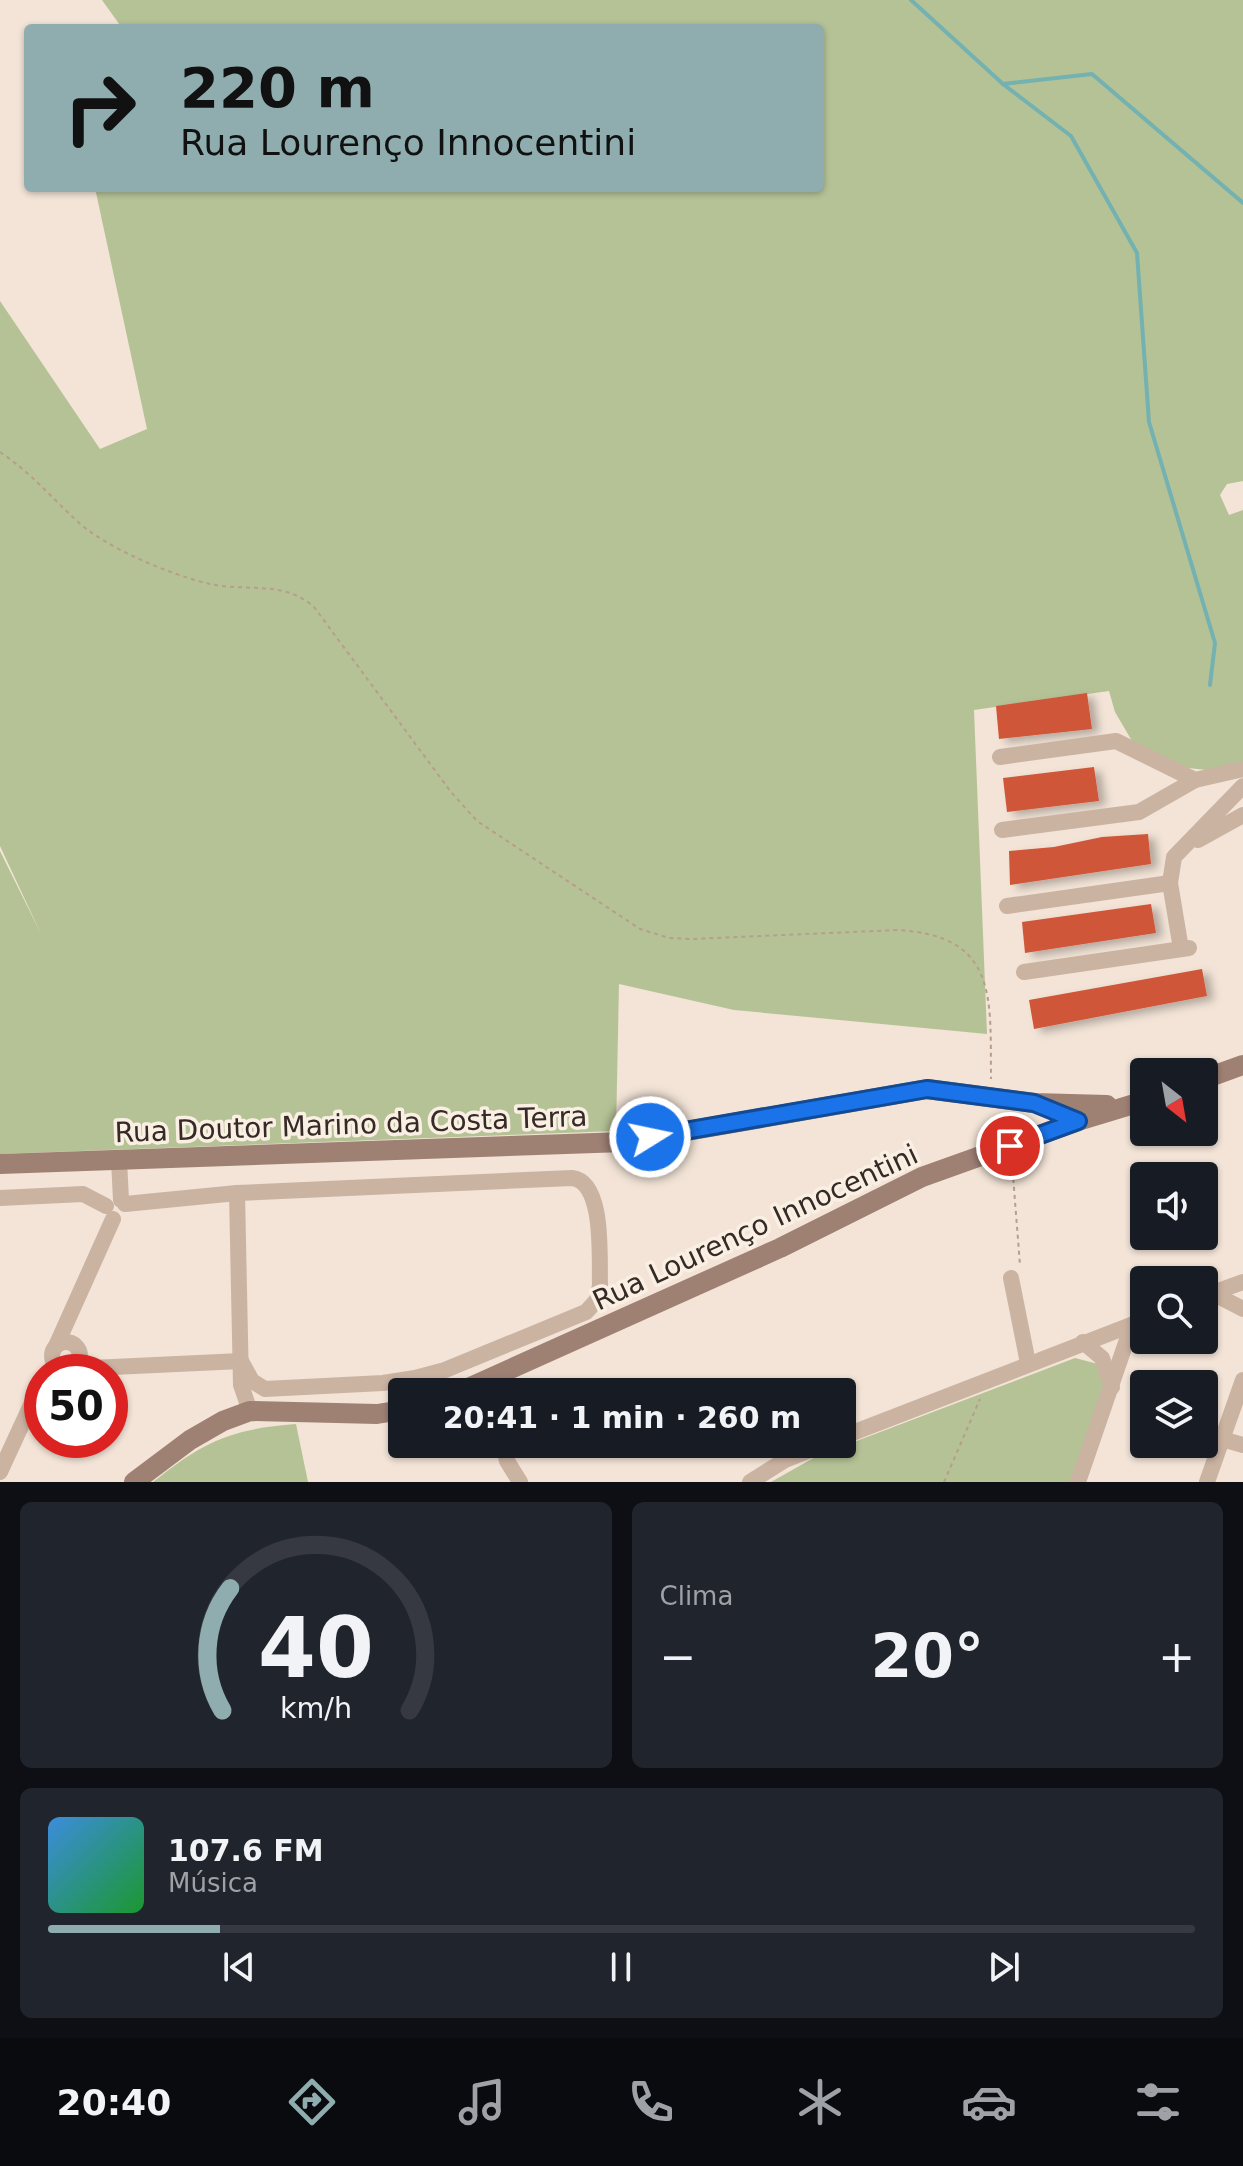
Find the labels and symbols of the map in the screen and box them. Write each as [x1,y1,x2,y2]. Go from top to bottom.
north arrow [1130,1058,1218,1146]
position arrow [608,1095,692,1179]
street label: Rua Doutor Marino da Costa Terra [114,1100,588,1149]
pin [976,1112,1044,1180]
street label: Rua Lourenço Innocentini [587,1138,923,1317]
speed limit sign: 50 [24,1354,128,1458]

